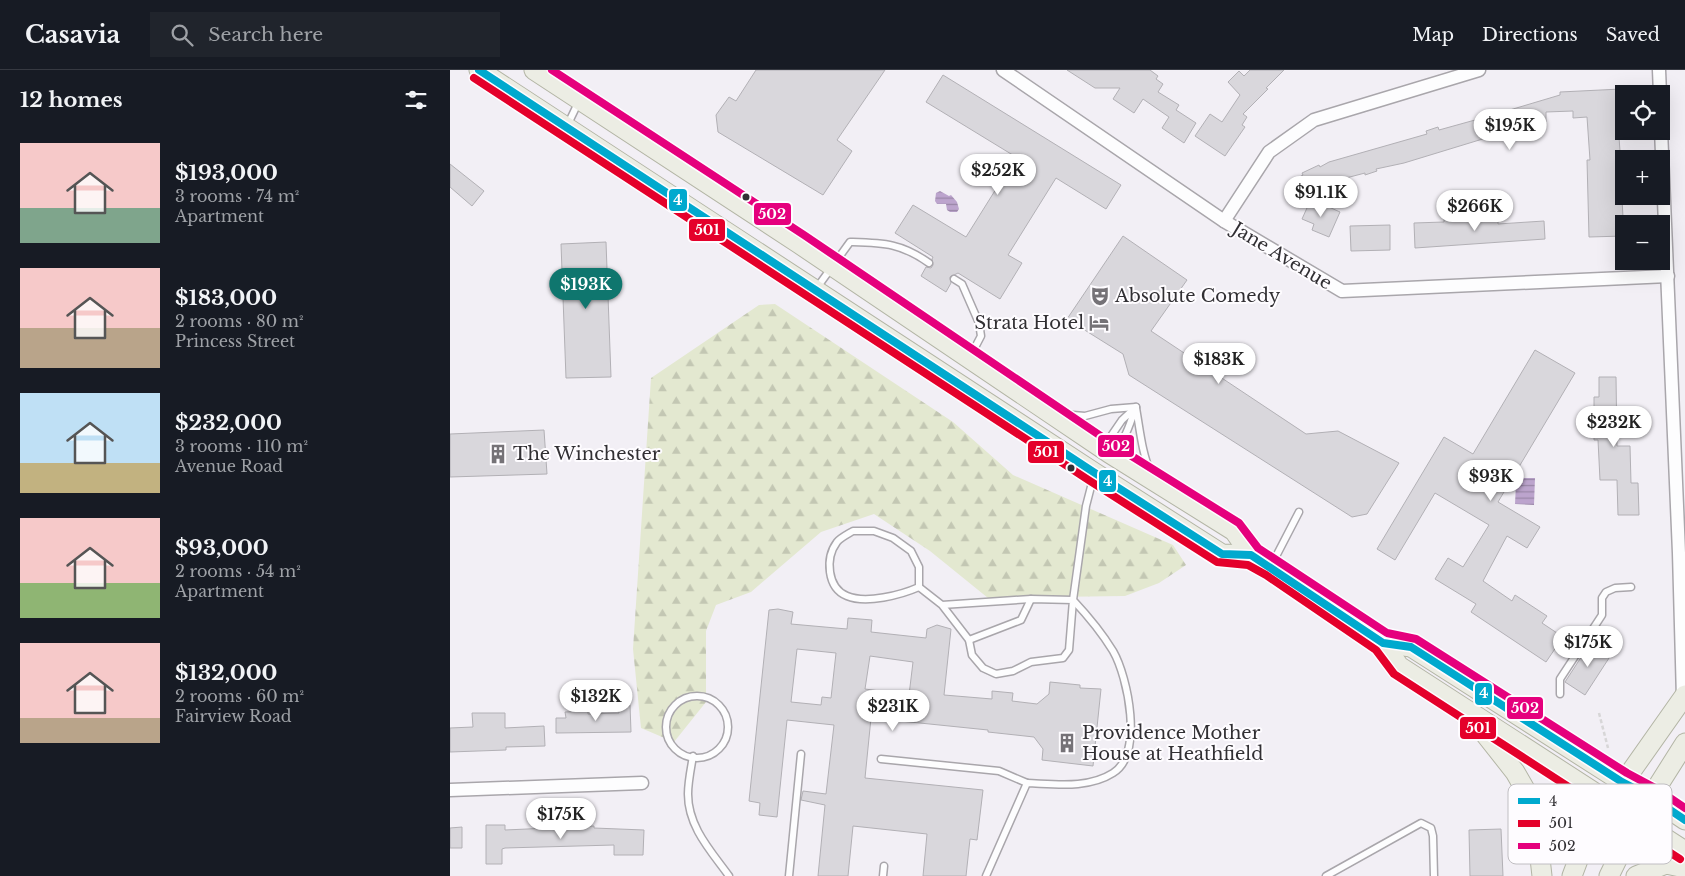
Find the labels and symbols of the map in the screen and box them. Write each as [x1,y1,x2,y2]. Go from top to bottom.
pin: $195K [1475,108,1545,151]
pin: $252K [963,154,1033,196]
pin: $91.1K [1280,176,1362,218]
line badge: 4 [668,188,688,212]
pin: $266K [1440,190,1510,232]
text: 4 [673,191,683,209]
unlabelled marker [741,192,751,202]
line badge: 502 [753,202,792,226]
text: 502 [758,205,786,223]
street label: Jane Avenue [1227,217,1336,294]
line badge: 501 [688,218,726,242]
text: 501 [694,221,720,239]
pin: $193K [551,268,621,310]
theatre icon: Absolute Comedy [1089,285,1111,307]
place label: Absolute Comedy [1114,285,1281,307]
place label: Strata Hotel [974,312,1084,334]
hotel icon: Strata Hotel [1088,312,1110,334]
pin: $183K [1184,342,1254,385]
pin: $232K [1579,406,1649,448]
line badge: 502 [1097,434,1135,458]
text: 502 [1102,437,1130,455]
line badge: 501 [1027,440,1065,464]
building icon: The Winchester [487,443,509,465]
place label: The Winchester [513,443,661,465]
text: 501 [1033,443,1059,461]
pin: $93K [1461,460,1521,502]
unlabelled marker [1066,463,1076,473]
line badge: 4 [1098,469,1117,493]
text: 4 [1103,472,1113,490]
pin: $175K [1553,626,1623,668]
pin: $132K [561,680,631,722]
line badge: 4 [1474,682,1493,706]
text: 4 [1479,684,1489,702]
pin: $231K [858,690,928,732]
line badge: 502 [1506,696,1544,720]
text: 502 [1511,699,1539,717]
line badge: 501 [1459,716,1497,740]
text: 501 [1465,719,1491,737]
place label: Providence Mother House at Heathfield [1082,722,1263,765]
building icon: Providence Mother House at Heathfield [1056,732,1078,754]
legend [1508,784,1672,864]
text: 4 [1549,792,1557,810]
pin: $175K [526,798,596,840]
text: 501 [1549,814,1573,832]
text: 502 [1549,837,1576,855]

